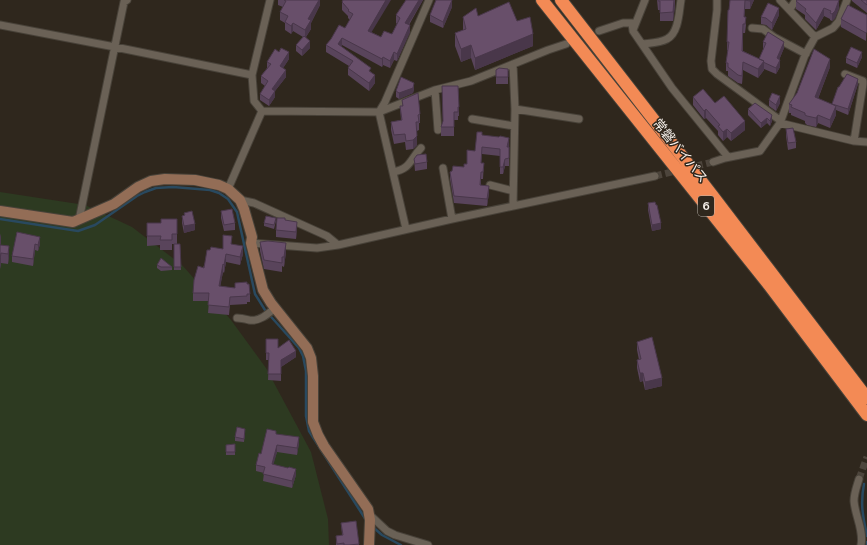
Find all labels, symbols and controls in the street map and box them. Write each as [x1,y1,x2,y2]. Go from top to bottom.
street label: 常磐バイパス [649,115,711,187]
road number: 6 [698,196,714,216]

